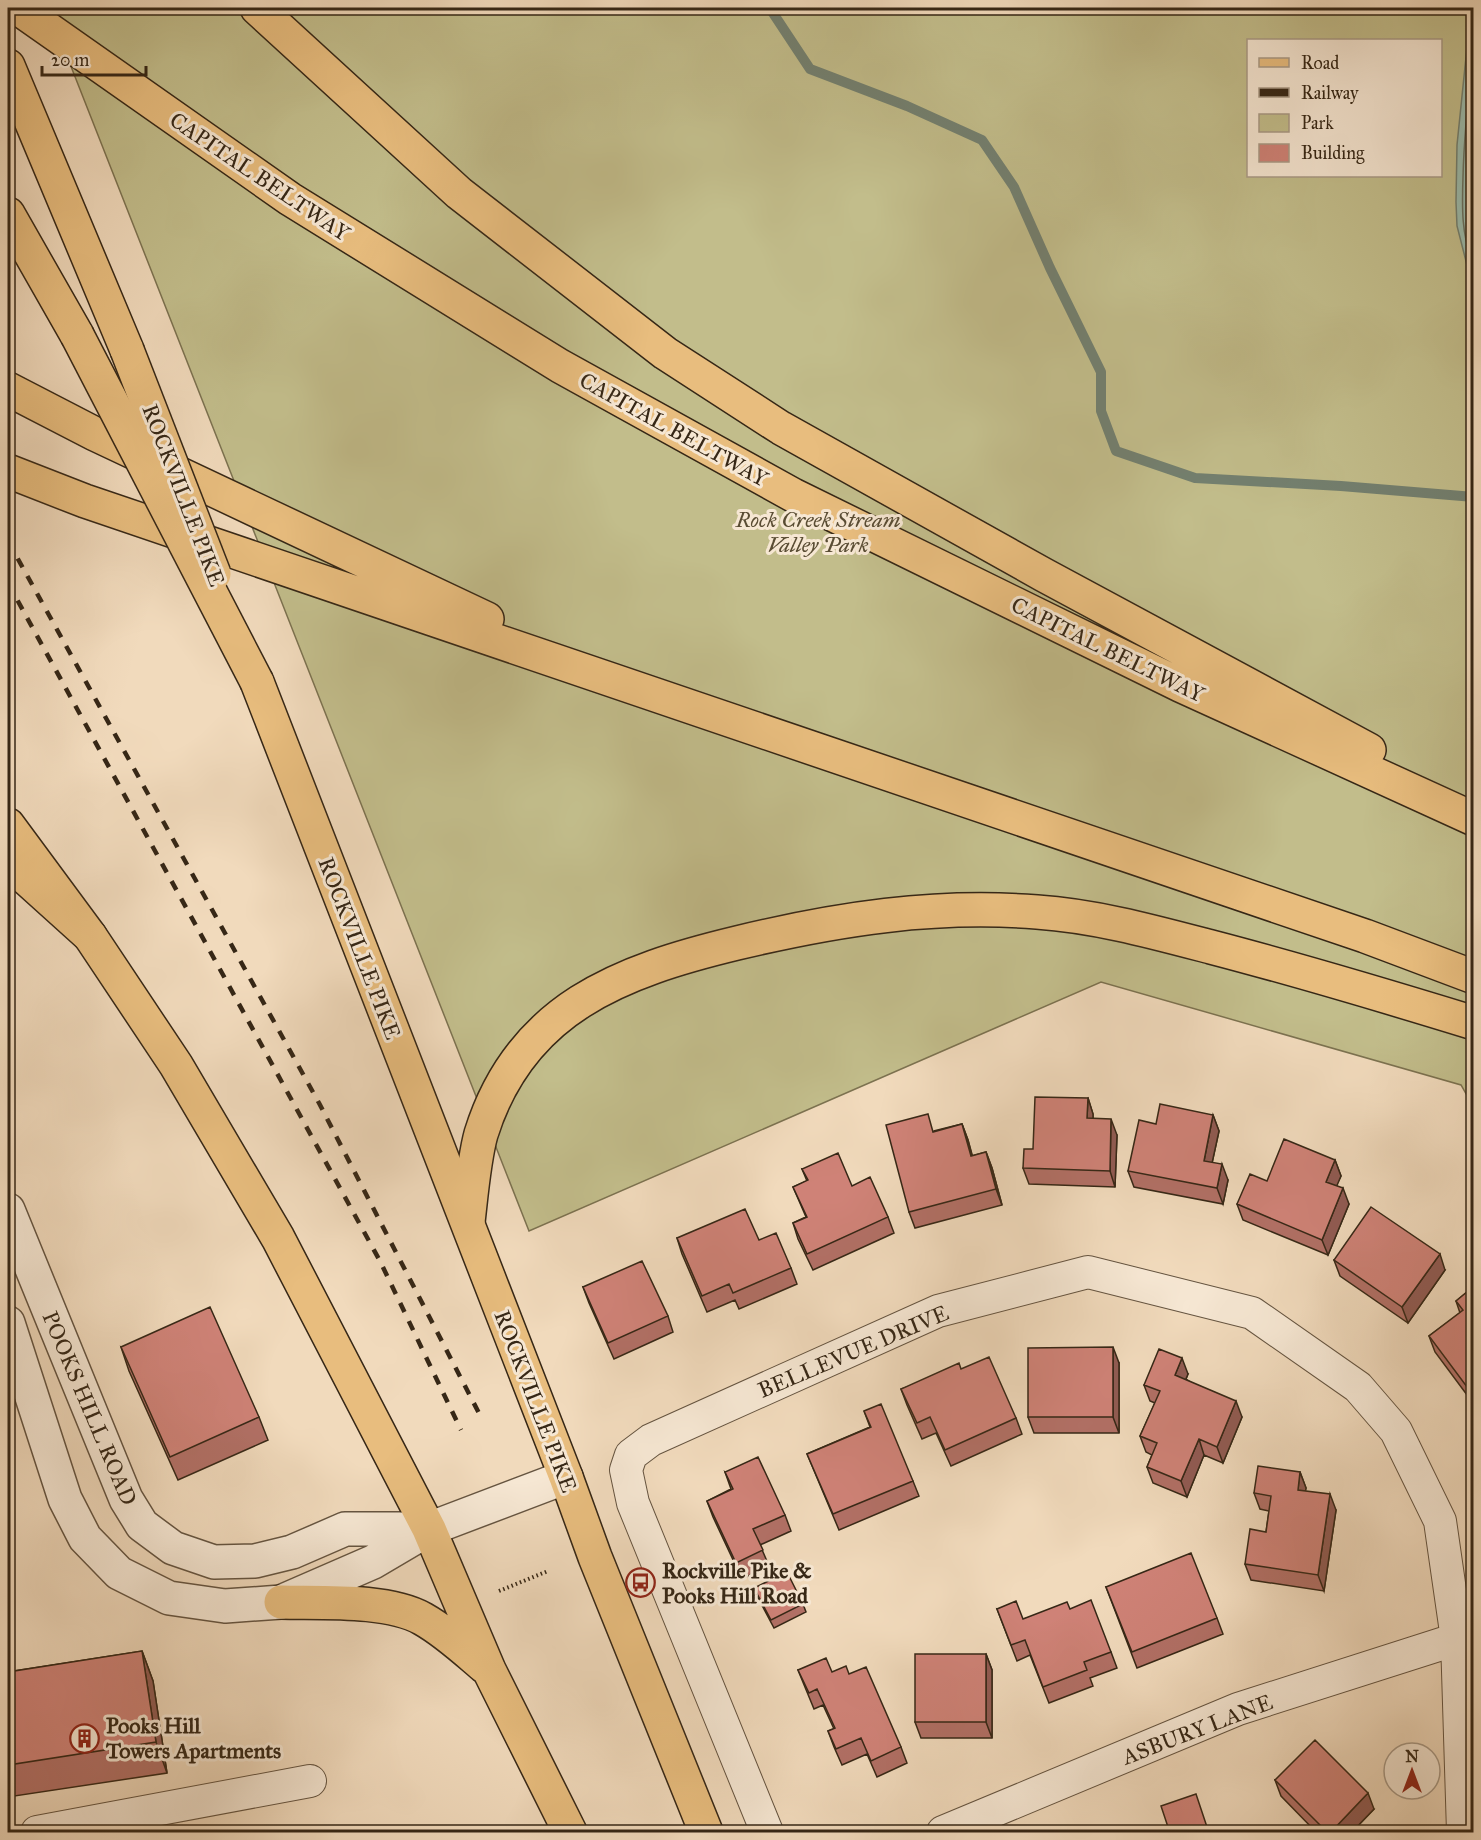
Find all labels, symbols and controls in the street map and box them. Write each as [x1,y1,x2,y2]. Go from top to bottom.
scale bar [42,39,146,77]
legend [1247,39,1442,177]
text: 20 m [51,49,89,71]
text: Road [1301,52,1339,74]
text: Railway [1301,82,1359,104]
street label: CAPITAL BELTWAY [165,106,356,247]
text: Park [1301,112,1334,134]
text: Building [1301,142,1365,165]
street label: CAPITAL BELTWAY [575,366,774,493]
street label: ROCKVILLE PIKE [136,400,231,590]
park label: Rock Creek Stream Valley Park [735,506,901,558]
street label: CAPITAL BELTWAY [1007,591,1210,708]
street label: ROCKVILLE PIKE [312,853,407,1043]
street label: BELLEVUE DRIVE [754,1299,953,1404]
street label: ROCKVILLE PIKE [488,1306,583,1496]
street label: POOKS HILL ROAD [36,1307,143,1509]
place label: Rockville Pike & Pooks Hill Road [662,1557,812,1609]
bus stop icon: Rockville Pike & Pooks Hill Road [625,1567,657,1599]
street label: ASBURY LANE [1117,1688,1276,1771]
place label: Pooks Hill Towers Apartments [105,1712,281,1764]
building icon: Pooks Hill Towers Apartments [69,1722,101,1754]
north arrow [1382,1741,1442,1801]
text: N [1405,1747,1419,1766]

